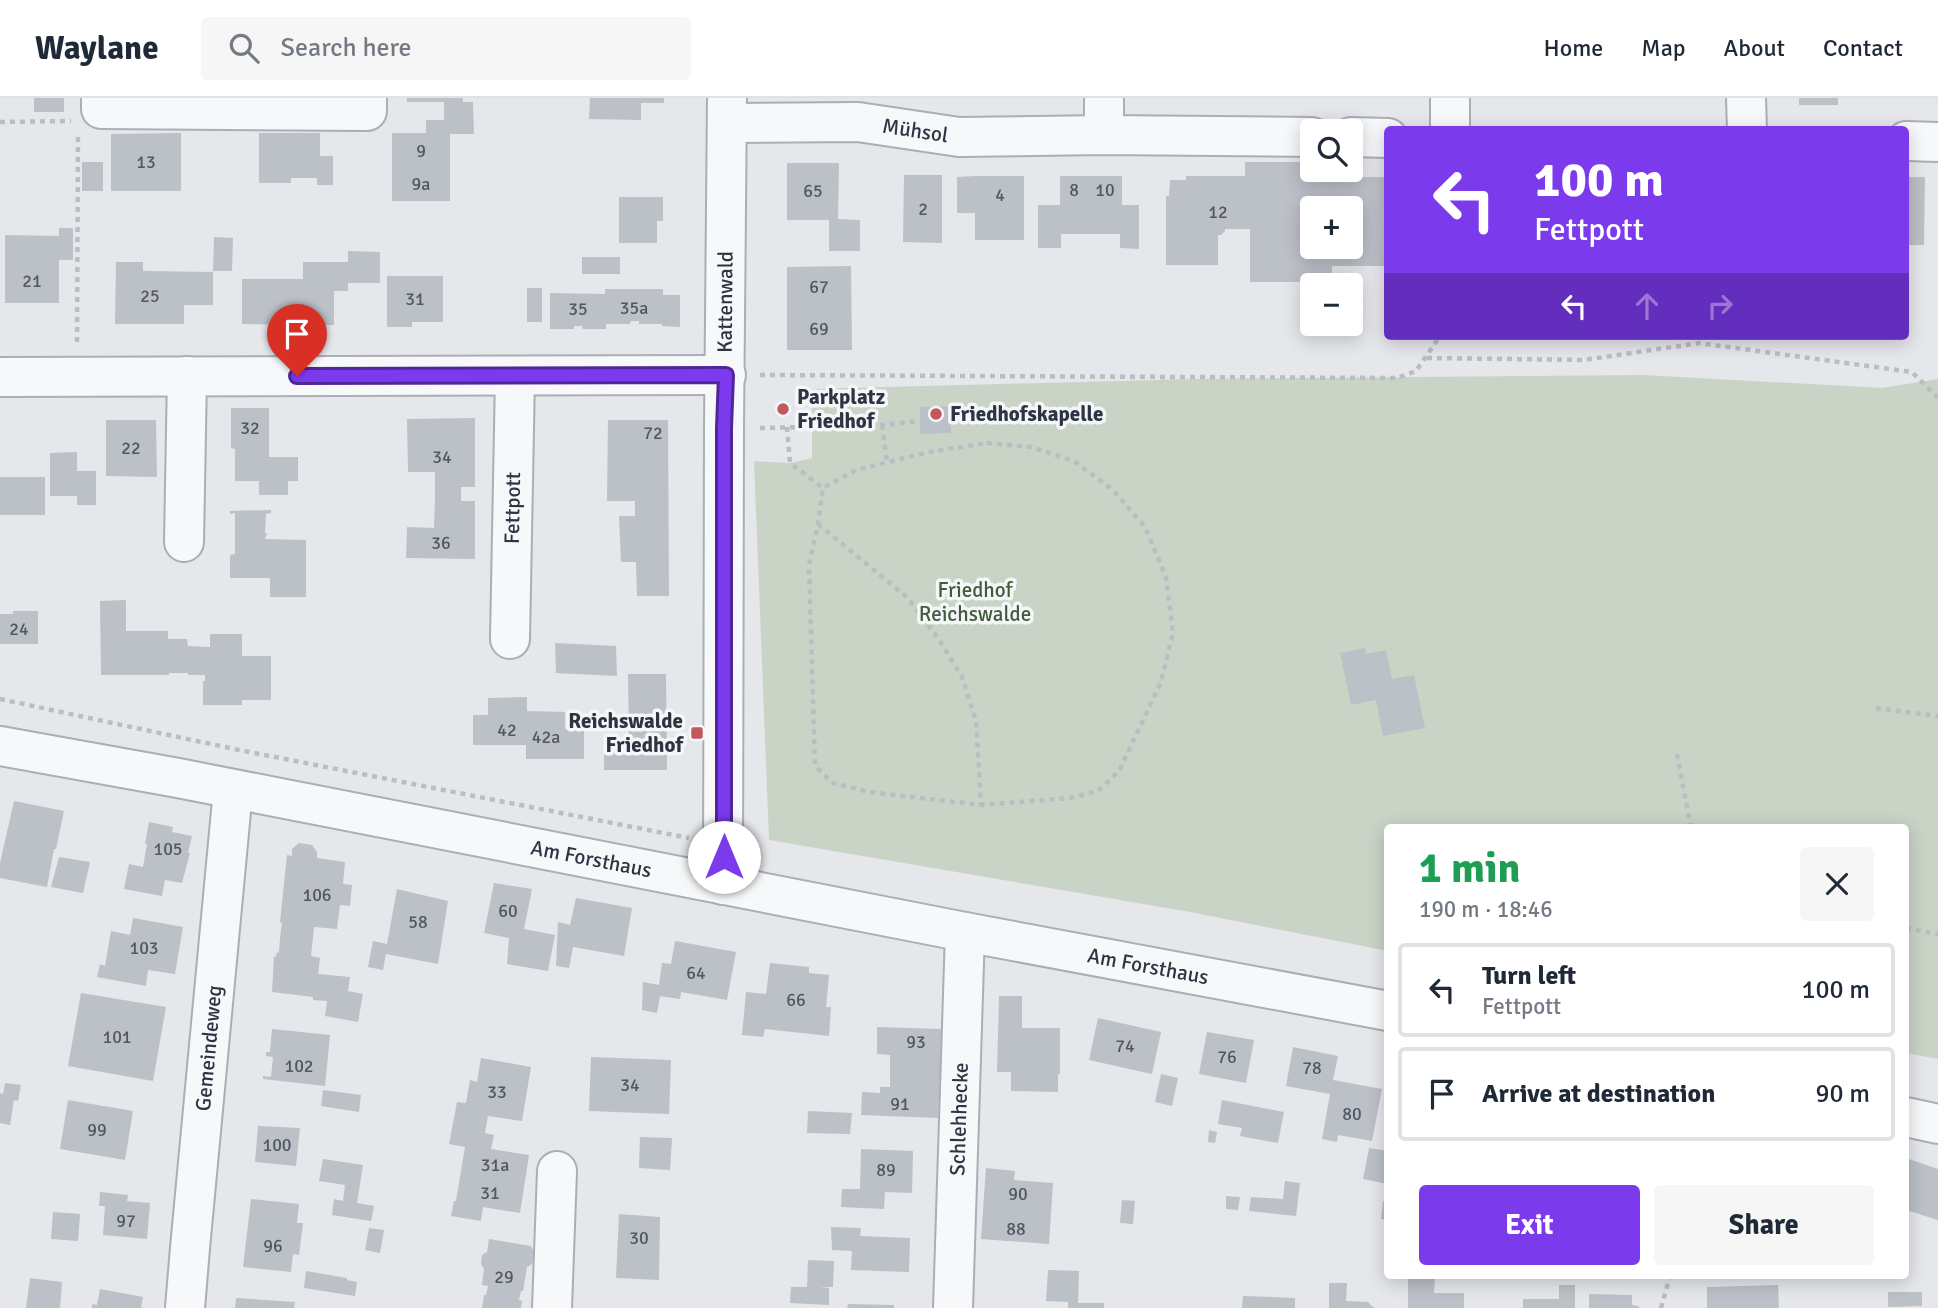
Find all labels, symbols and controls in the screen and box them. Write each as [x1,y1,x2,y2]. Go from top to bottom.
search box [201,17,691,80]
text: Waylane [35,28,159,69]
icon: search [225,29,263,67]
text: Search here [281,32,412,64]
text: Home [1543,33,1603,63]
text: Map [1641,33,1686,63]
text: About [1724,33,1785,63]
text: Contact [1823,33,1903,63]
street label: Mühsol [881,113,950,148]
map controls [1300,119,1363,336]
button: search [1300,119,1363,182]
house number: 9 [416,140,426,162]
text: 100 m [1534,150,1664,210]
house number: 13 [136,151,156,173]
icon: left [1419,154,1510,245]
house number: 9a [412,173,430,195]
house number: 8 [1069,179,1079,201]
house number: 10 [1095,179,1115,201]
house number: 65 [803,180,823,202]
house number: 4 [995,184,1005,206]
button: + [1300,196,1363,259]
house number: 2 [918,198,928,220]
house number: 12 [1208,201,1228,223]
text: Fettpott [1534,210,1644,249]
street label: Kattenwald [712,251,739,353]
house number: 21 [22,270,42,292]
button: − [1300,273,1363,336]
house number: 67 [809,276,829,298]
house number: 25 [140,285,160,307]
icon: left [1555,287,1593,325]
icon: ahead [1628,287,1666,325]
icon: right [1701,287,1739,325]
house number: 31 [405,288,425,310]
house number: 35a [620,297,648,319]
house number: 35 [568,298,588,320]
pin [267,304,327,376]
icon: arrive [278,315,316,353]
house number: 69 [809,318,829,340]
place label: Parkplatz Friedhof [797,384,885,434]
marker: Parkplatz Friedhof [775,401,791,417]
place label: Friedhofskapelle [950,401,1103,427]
marker: Friedhofskapelle [928,406,944,422]
house number: 32 [240,417,260,439]
house number: 72 [643,422,663,444]
house number: 22 [121,437,141,459]
house number: 34 [432,446,452,468]
street label: Fettpott [499,472,526,544]
house number: 36 [431,532,451,554]
park label: Friedhof Reichswalde [919,577,1031,627]
house number: 24 [9,618,29,640]
place label: Reichswalde Friedhof [568,708,684,758]
house number: 42 [497,719,517,741]
marker: Reichswalde Friedhof [689,725,705,741]
house number: 42a [532,726,560,748]
position arrow [687,820,761,894]
street label: Am Forsthaus [529,834,654,883]
house number: 105 [153,838,183,860]
text: 1 min [1419,843,1520,894]
button: close [1800,847,1874,921]
house number: 106 [302,884,332,906]
text: 190 m · 18:46 [1419,895,1553,924]
house number: 60 [498,900,518,922]
house number: 58 [408,911,428,933]
house number: 103 [129,937,159,959]
street label: Am Forsthaus [1085,942,1211,990]
text: Turn left [1482,960,1576,992]
house number: 64 [686,962,706,984]
icon: left [1423,971,1461,1009]
text: 100 m [1801,974,1870,1006]
street label: Gemeindeweg [190,984,228,1112]
house number: 66 [786,989,806,1011]
text: Fettpott [1482,992,1561,1021]
house number: 101 [102,1026,132,1048]
house number: 93 [906,1031,926,1053]
house number: 74 [1115,1035,1135,1057]
house number: 76 [1217,1046,1237,1068]
house number: 102 [284,1055,314,1077]
house number: 78 [1302,1057,1322,1079]
street label: Schlehhecke [944,1062,974,1176]
house number: 34 [620,1074,640,1096]
icon: arrive [1423,1075,1461,1113]
text: Arrive at destination [1482,1078,1715,1110]
text: 90 m [1815,1078,1870,1110]
house number: 33 [487,1081,507,1103]
house number: 91 [890,1093,910,1115]
house number: 80 [1342,1103,1362,1125]
house number: 99 [87,1119,107,1141]
house number: 100 [262,1134,292,1156]
house number: 31a [481,1154,509,1176]
house number: 89 [876,1159,896,1181]
house number: 31 [480,1182,500,1204]
house number: 90 [1008,1183,1028,1205]
button: Exit [1419,1185,1640,1265]
button: Share [1654,1185,1874,1265]
house number: 97 [116,1210,136,1232]
house number: 88 [1006,1218,1026,1240]
house number: 30 [629,1227,649,1249]
house number: 96 [263,1235,283,1257]
house number: 29 [494,1266,514,1288]

